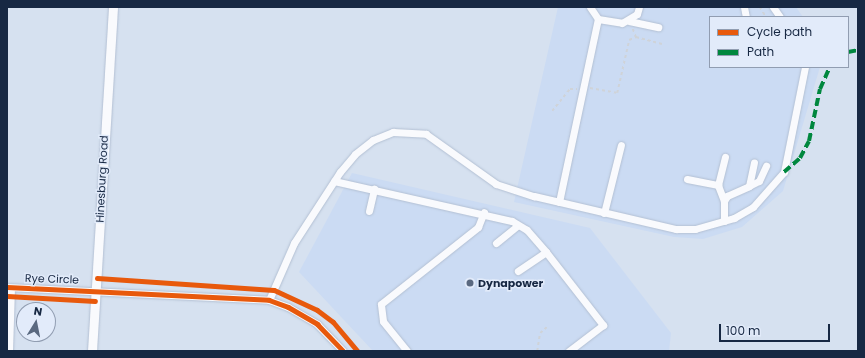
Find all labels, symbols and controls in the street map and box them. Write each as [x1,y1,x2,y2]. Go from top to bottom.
legend [709,16,849,68]
text: Cycle path [747,23,812,40]
text: Path [747,43,774,60]
street label: Hinesburg Road [93,135,111,223]
street label: Rye Circle [25,271,79,287]
place label: Dynapower [478,276,543,290]
marker: Dynapower [465,278,475,288]
north arrow [16,302,56,342]
text: N [32,303,43,320]
scale bar [721,316,832,342]
text: 100 m [726,322,760,339]

